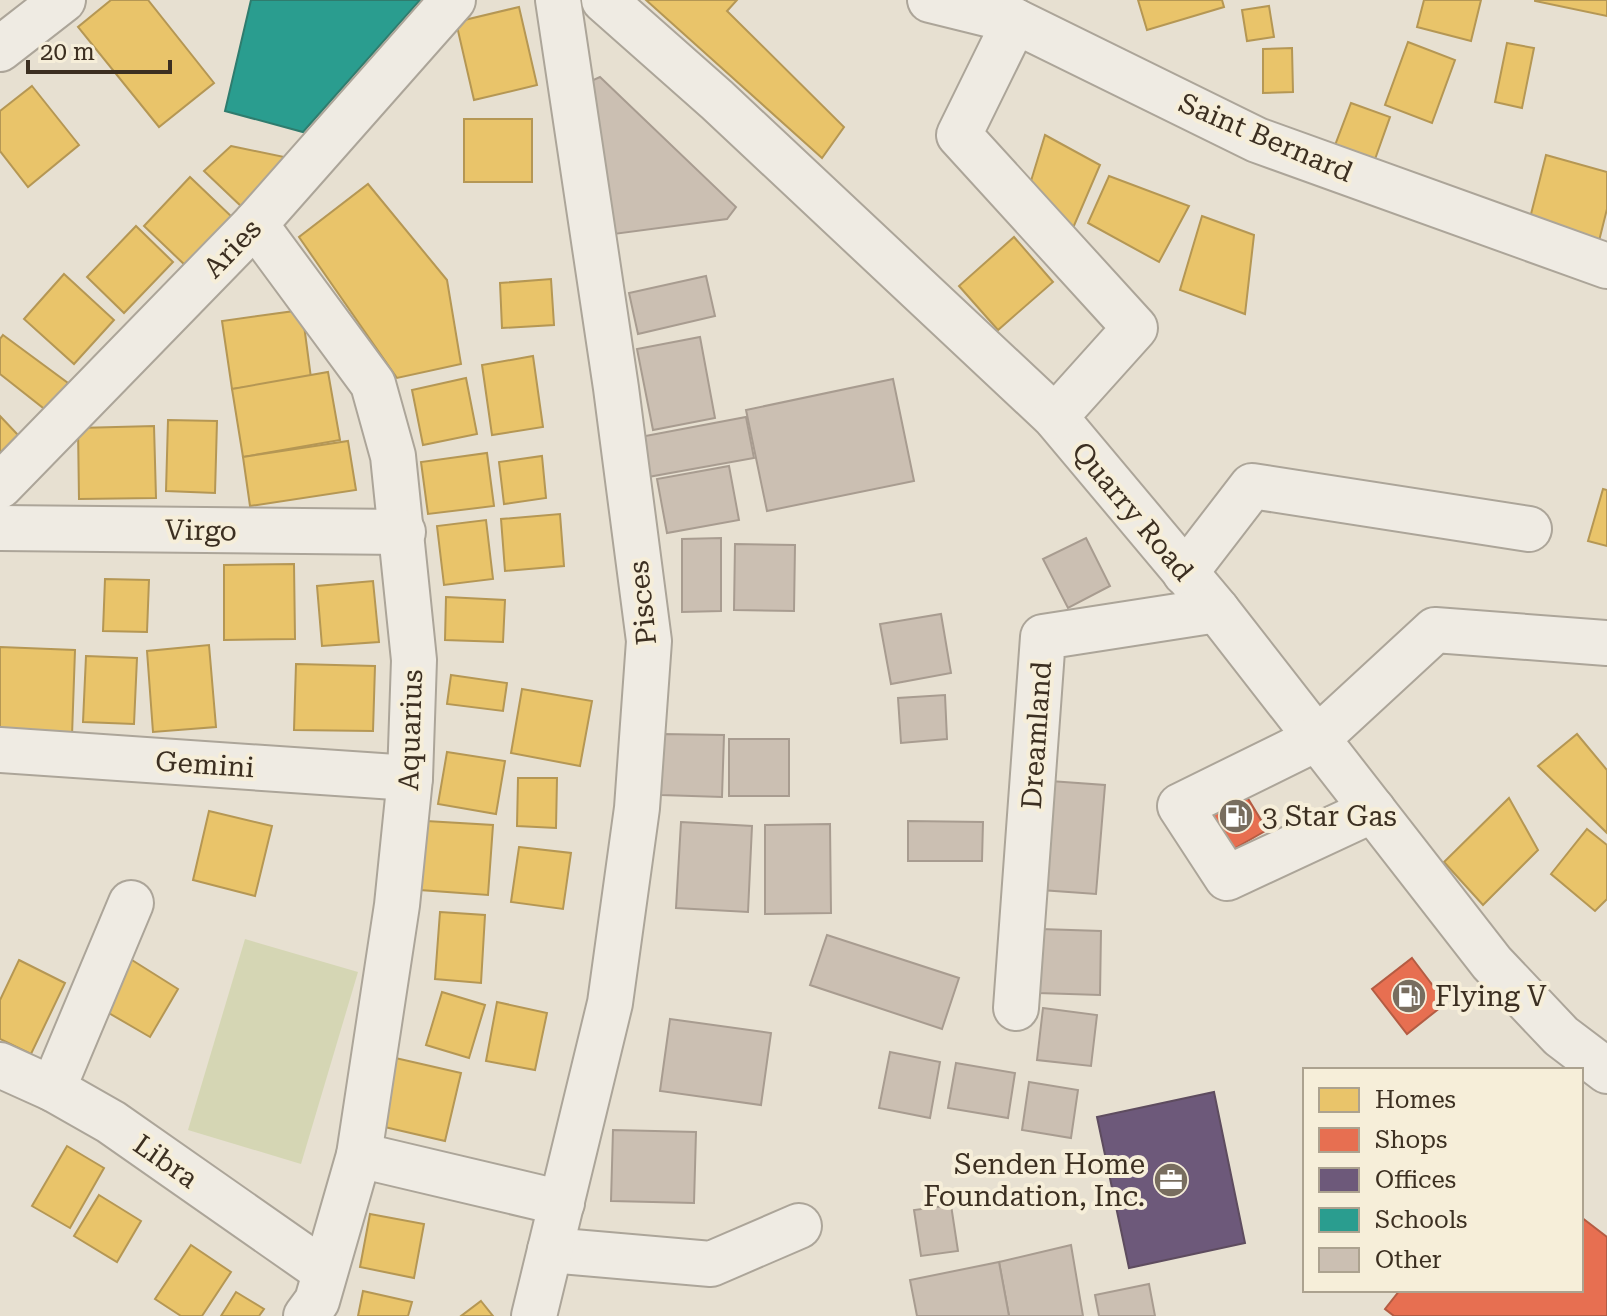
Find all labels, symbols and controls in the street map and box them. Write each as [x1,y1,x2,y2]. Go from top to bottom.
scale bar [28,24,170,74]
text: 20 m [40,38,95,66]
street label: Saint Bernard [1174,86,1358,189]
street label: Aries [197,212,268,285]
street label: Quarry Road [1065,435,1200,587]
street label: Virgo [165,513,237,548]
street label: Pisces [622,559,663,647]
street label: Dreamland [1015,660,1058,810]
street label: Aquarius [392,669,429,791]
street label: Gemini [154,745,256,784]
fuel station icon: 3 Star Gas [1217,797,1255,835]
place label: 3 Star Gas [1262,800,1397,833]
fuel station icon: Flying V [1390,977,1428,1015]
place label: Flying V [1435,980,1547,1013]
legend [1303,1068,1583,1292]
text: Homes [1375,1086,1456,1114]
text: Shops [1375,1126,1447,1154]
street label: Libra [127,1128,204,1195]
place label: Senden Home Foundation, Inc. [923,1148,1145,1213]
office icon: Senden Home Foundation, Inc. [1152,1161,1190,1199]
text: Offices [1375,1166,1456,1194]
text: Schools [1375,1206,1468,1234]
text: Other [1375,1246,1442,1274]

